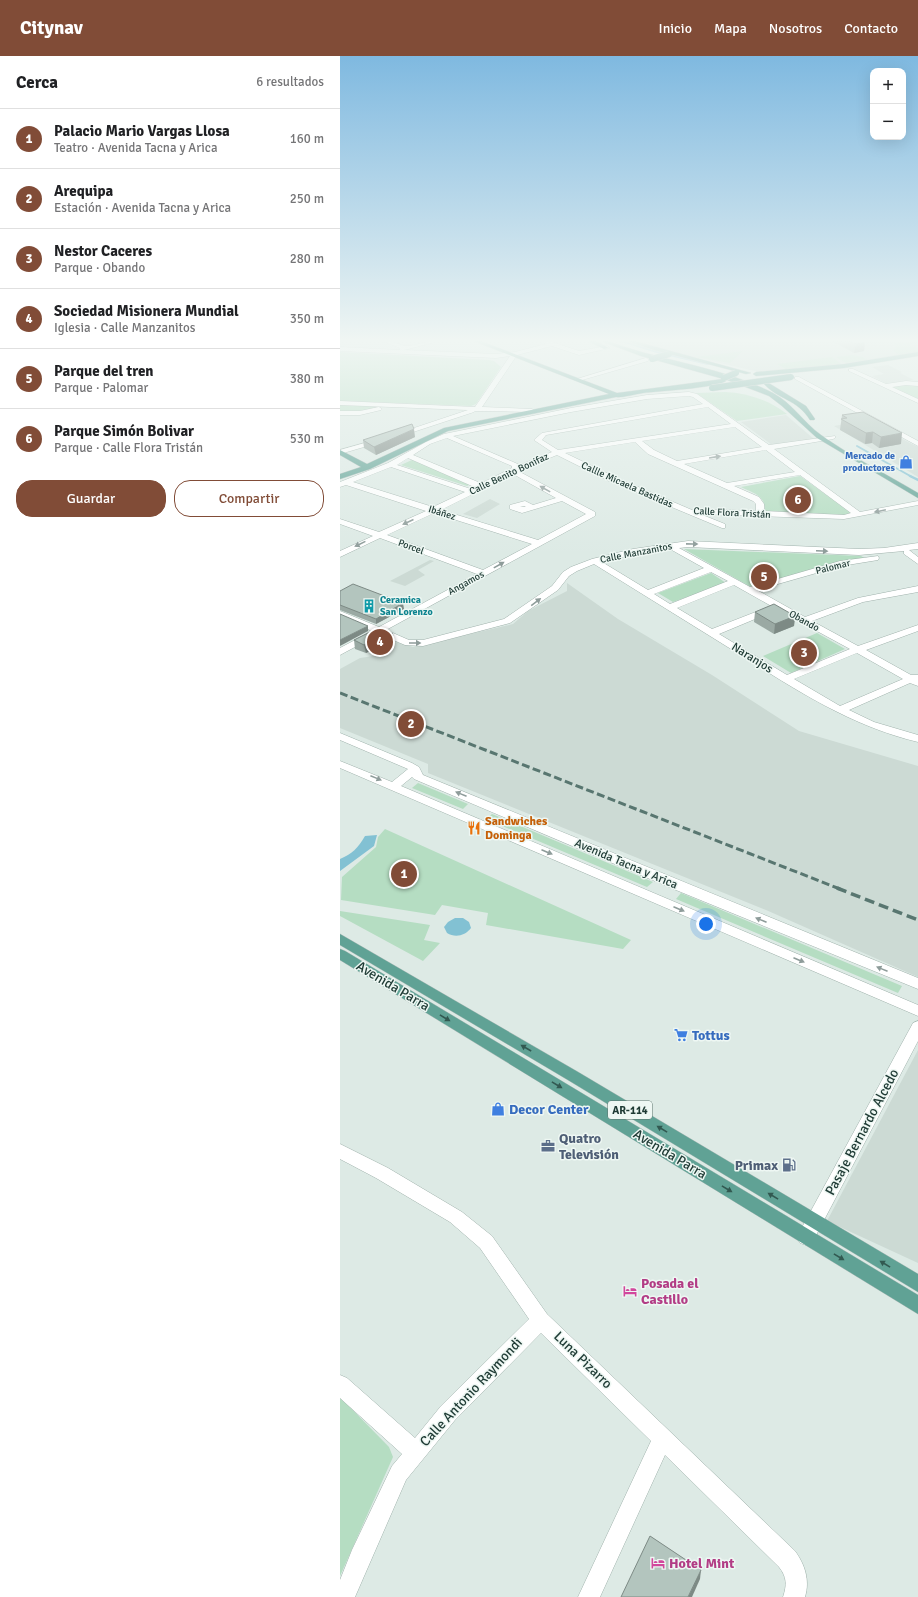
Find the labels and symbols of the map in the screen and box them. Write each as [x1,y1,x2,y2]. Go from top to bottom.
street label: Calle Benito Bonifaz [467,450,551,498]
place label: Mercado de productores [843,450,896,474]
one-way arrow [709,454,721,460]
shop icon: Mercado de productores [898,454,914,470]
street label: Callle Micaela Bastidas [579,459,675,511]
one-way arrow [539,485,551,492]
pin: 6 [785,485,811,515]
street label: Ibáñez [427,503,458,523]
street label: Calle Flora Tristán [693,505,771,521]
one-way arrow [874,508,886,514]
one-way arrow [402,519,413,525]
street label: Porcel [396,537,426,557]
street label: Calle Manzanitos [599,540,674,566]
one-way arrow [354,541,365,548]
one-way arrow [686,541,698,548]
one-way arrow [816,547,828,554]
street label: Palomar [814,557,852,577]
one-way arrow [493,561,504,568]
pin: 5 [751,562,777,592]
street label: Angamos [446,568,487,598]
place label: Ceramica San Lorenzo [380,594,433,618]
building icon: Ceramica San Lorenzo [361,598,377,614]
one-way arrow [531,598,542,606]
street label: Obando [787,608,821,634]
pin: 4 [367,627,393,657]
pin: 3 [791,638,817,668]
street label: Naranjos [729,639,775,677]
one-way arrow [409,640,422,646]
pin: 2 [398,709,424,739]
one-way arrow [371,776,383,782]
one-way arrow [455,791,466,797]
place label: Sandwiches Dominga [485,814,548,843]
restaurant icon: Sandwiches Dominga [466,820,482,836]
street label: Avenida Tacna y Arica [572,836,680,892]
one-way arrow [541,849,552,855]
pin: 1 [391,859,417,889]
one-way arrow [674,906,686,912]
your location [696,914,716,934]
one-way arrow [755,916,767,922]
street label: Avenida Parra [353,957,433,1015]
one-way arrow [793,957,805,963]
one-way arrow [875,965,887,971]
one-way arrow [440,1014,450,1022]
supermarket icon: Tottus [673,1027,689,1043]
place label: Tottus [692,1027,730,1044]
one-way arrow [520,1045,532,1052]
street label: Pasaje Bernardo Alcedo [821,1066,903,1198]
one-way arrow [552,1081,562,1089]
shop icon: Decor Center [490,1101,506,1117]
place label: Decor Center [509,1101,589,1118]
road number: AR-114 [608,1101,652,1119]
street label: Avenida Parra [630,1125,710,1183]
one-way arrow [656,1126,668,1133]
place label: Quatro Televisión [559,1130,619,1163]
office icon: Quatro Televisión [540,1138,556,1154]
place label: Primax [735,1157,778,1174]
fuel station icon: Primax [781,1157,797,1173]
one-way arrow [722,1185,733,1193]
one-way arrow [768,1193,779,1200]
one-way arrow [833,1253,845,1260]
one-way arrow [879,1260,891,1267]
place label: Posada el Castillo [641,1275,699,1308]
hotel icon: Posada el Castillo [622,1283,638,1299]
street label: Luna Pizarro [550,1328,616,1392]
street label: Calle Antonio Raymondi [416,1334,526,1450]
hotel icon: Hotel Mint [650,1555,666,1571]
place label: Hotel Mint [669,1555,735,1572]

